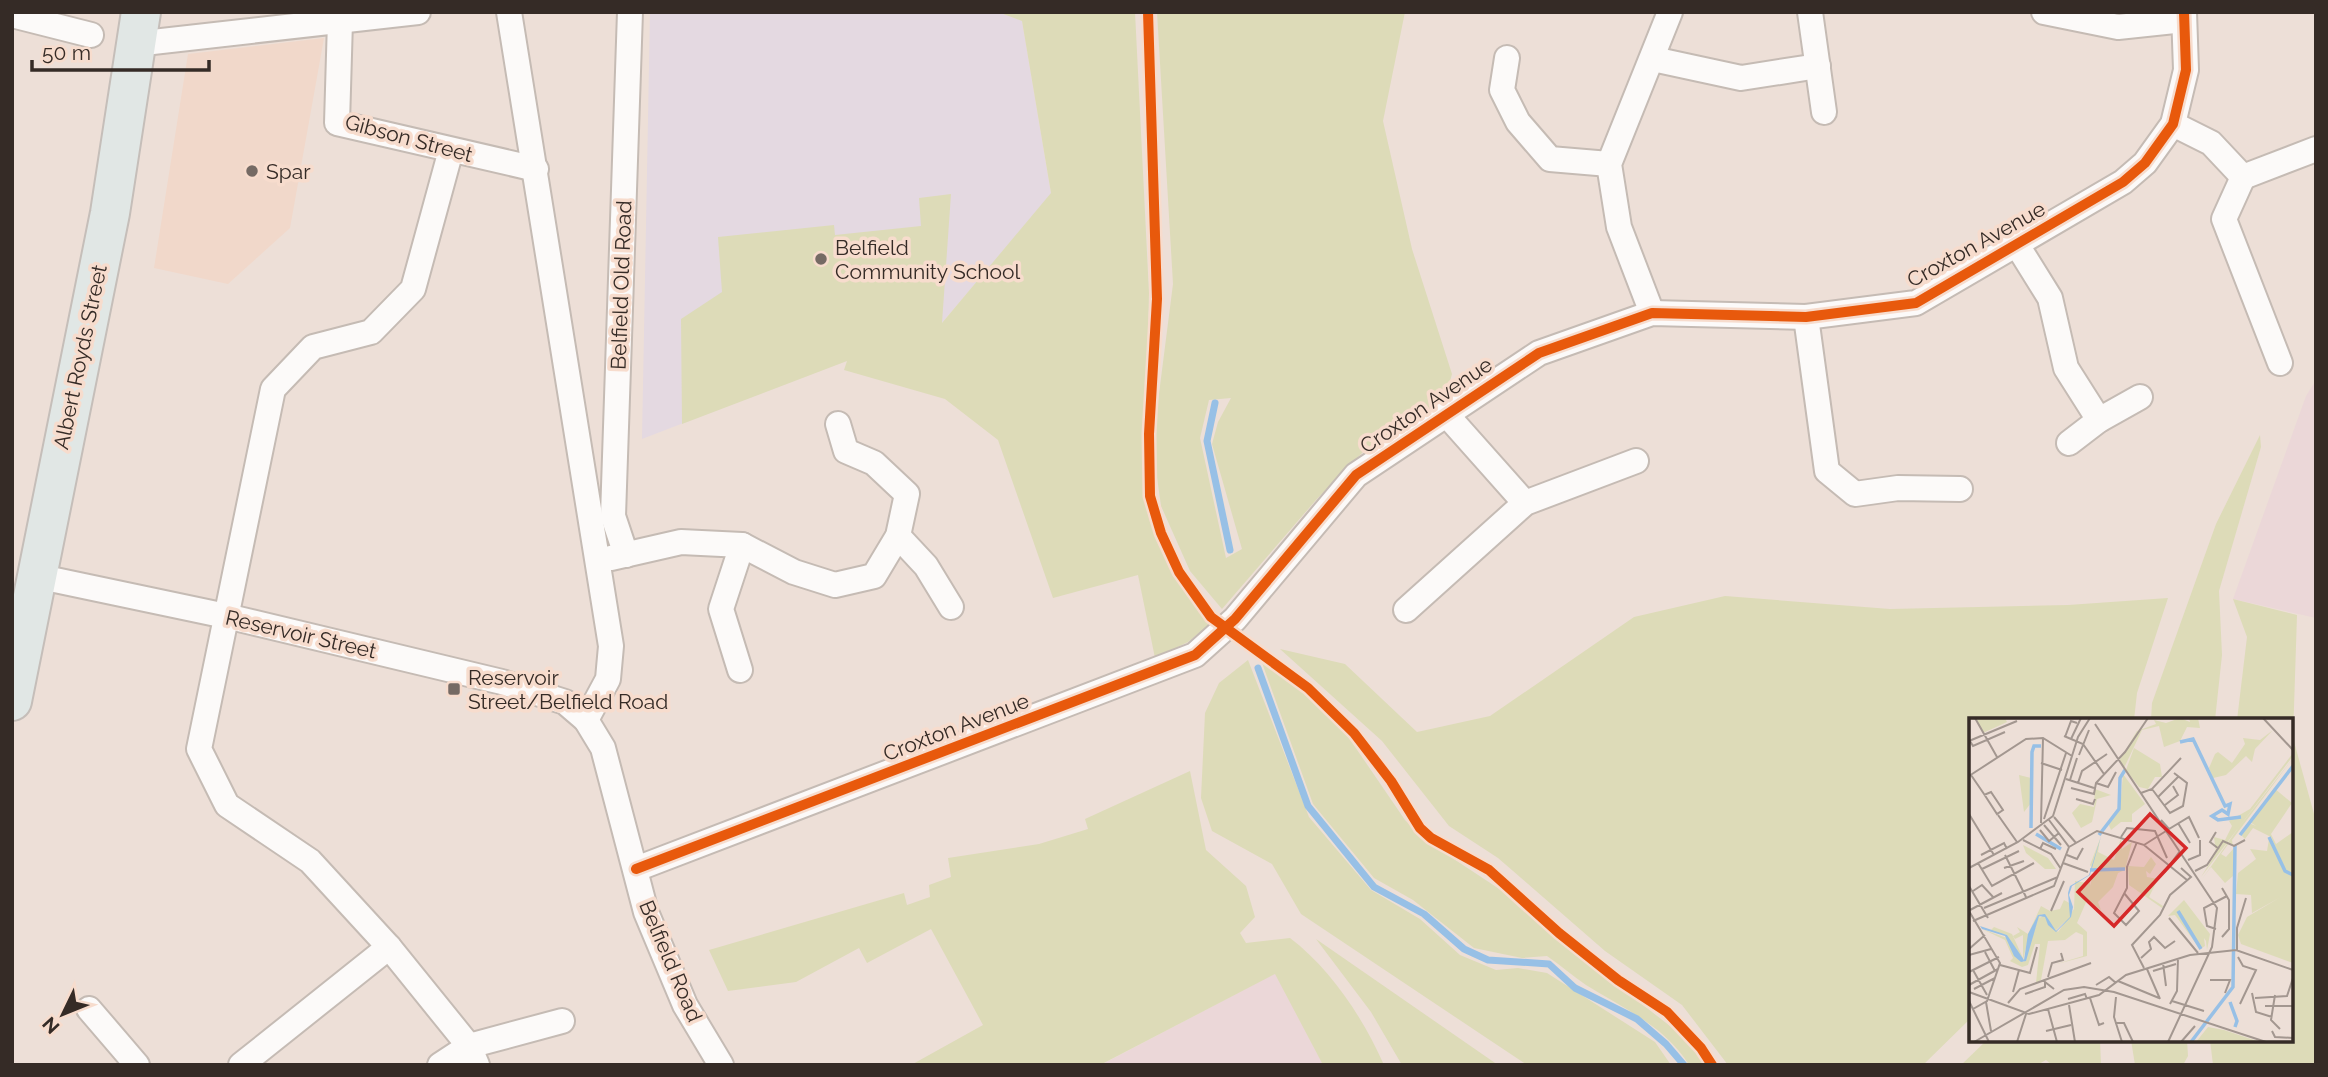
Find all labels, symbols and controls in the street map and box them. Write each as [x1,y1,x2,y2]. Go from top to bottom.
scale bar [32,28,208,72]
text: 50 m [42,40,91,65]
street label: Gibson Street [342,109,476,167]
place label: Spar [266,159,311,184]
marker: Spar [244,163,260,179]
street label: Croxton Avenue [1903,196,2049,292]
street label: Belfield Old Road [606,200,636,370]
place label: Belfield Community School [835,235,1021,284]
marker: Belfield Community School [813,251,829,267]
street label: Albert Royds Street [48,262,112,452]
street label: Croxton Avenue [1355,352,1497,458]
street label: Reservoir Street [223,605,379,663]
place label: Reservoir Street/Belfield Road [468,665,668,714]
marker: Reservoir Street/Belfield Road [446,681,462,697]
street label: Croxton Avenue [880,688,1032,766]
inset map [1969,718,2293,1042]
street label: Belfield Road [634,897,708,1025]
north arrow [28,979,98,1049]
text: N [38,1013,64,1038]

